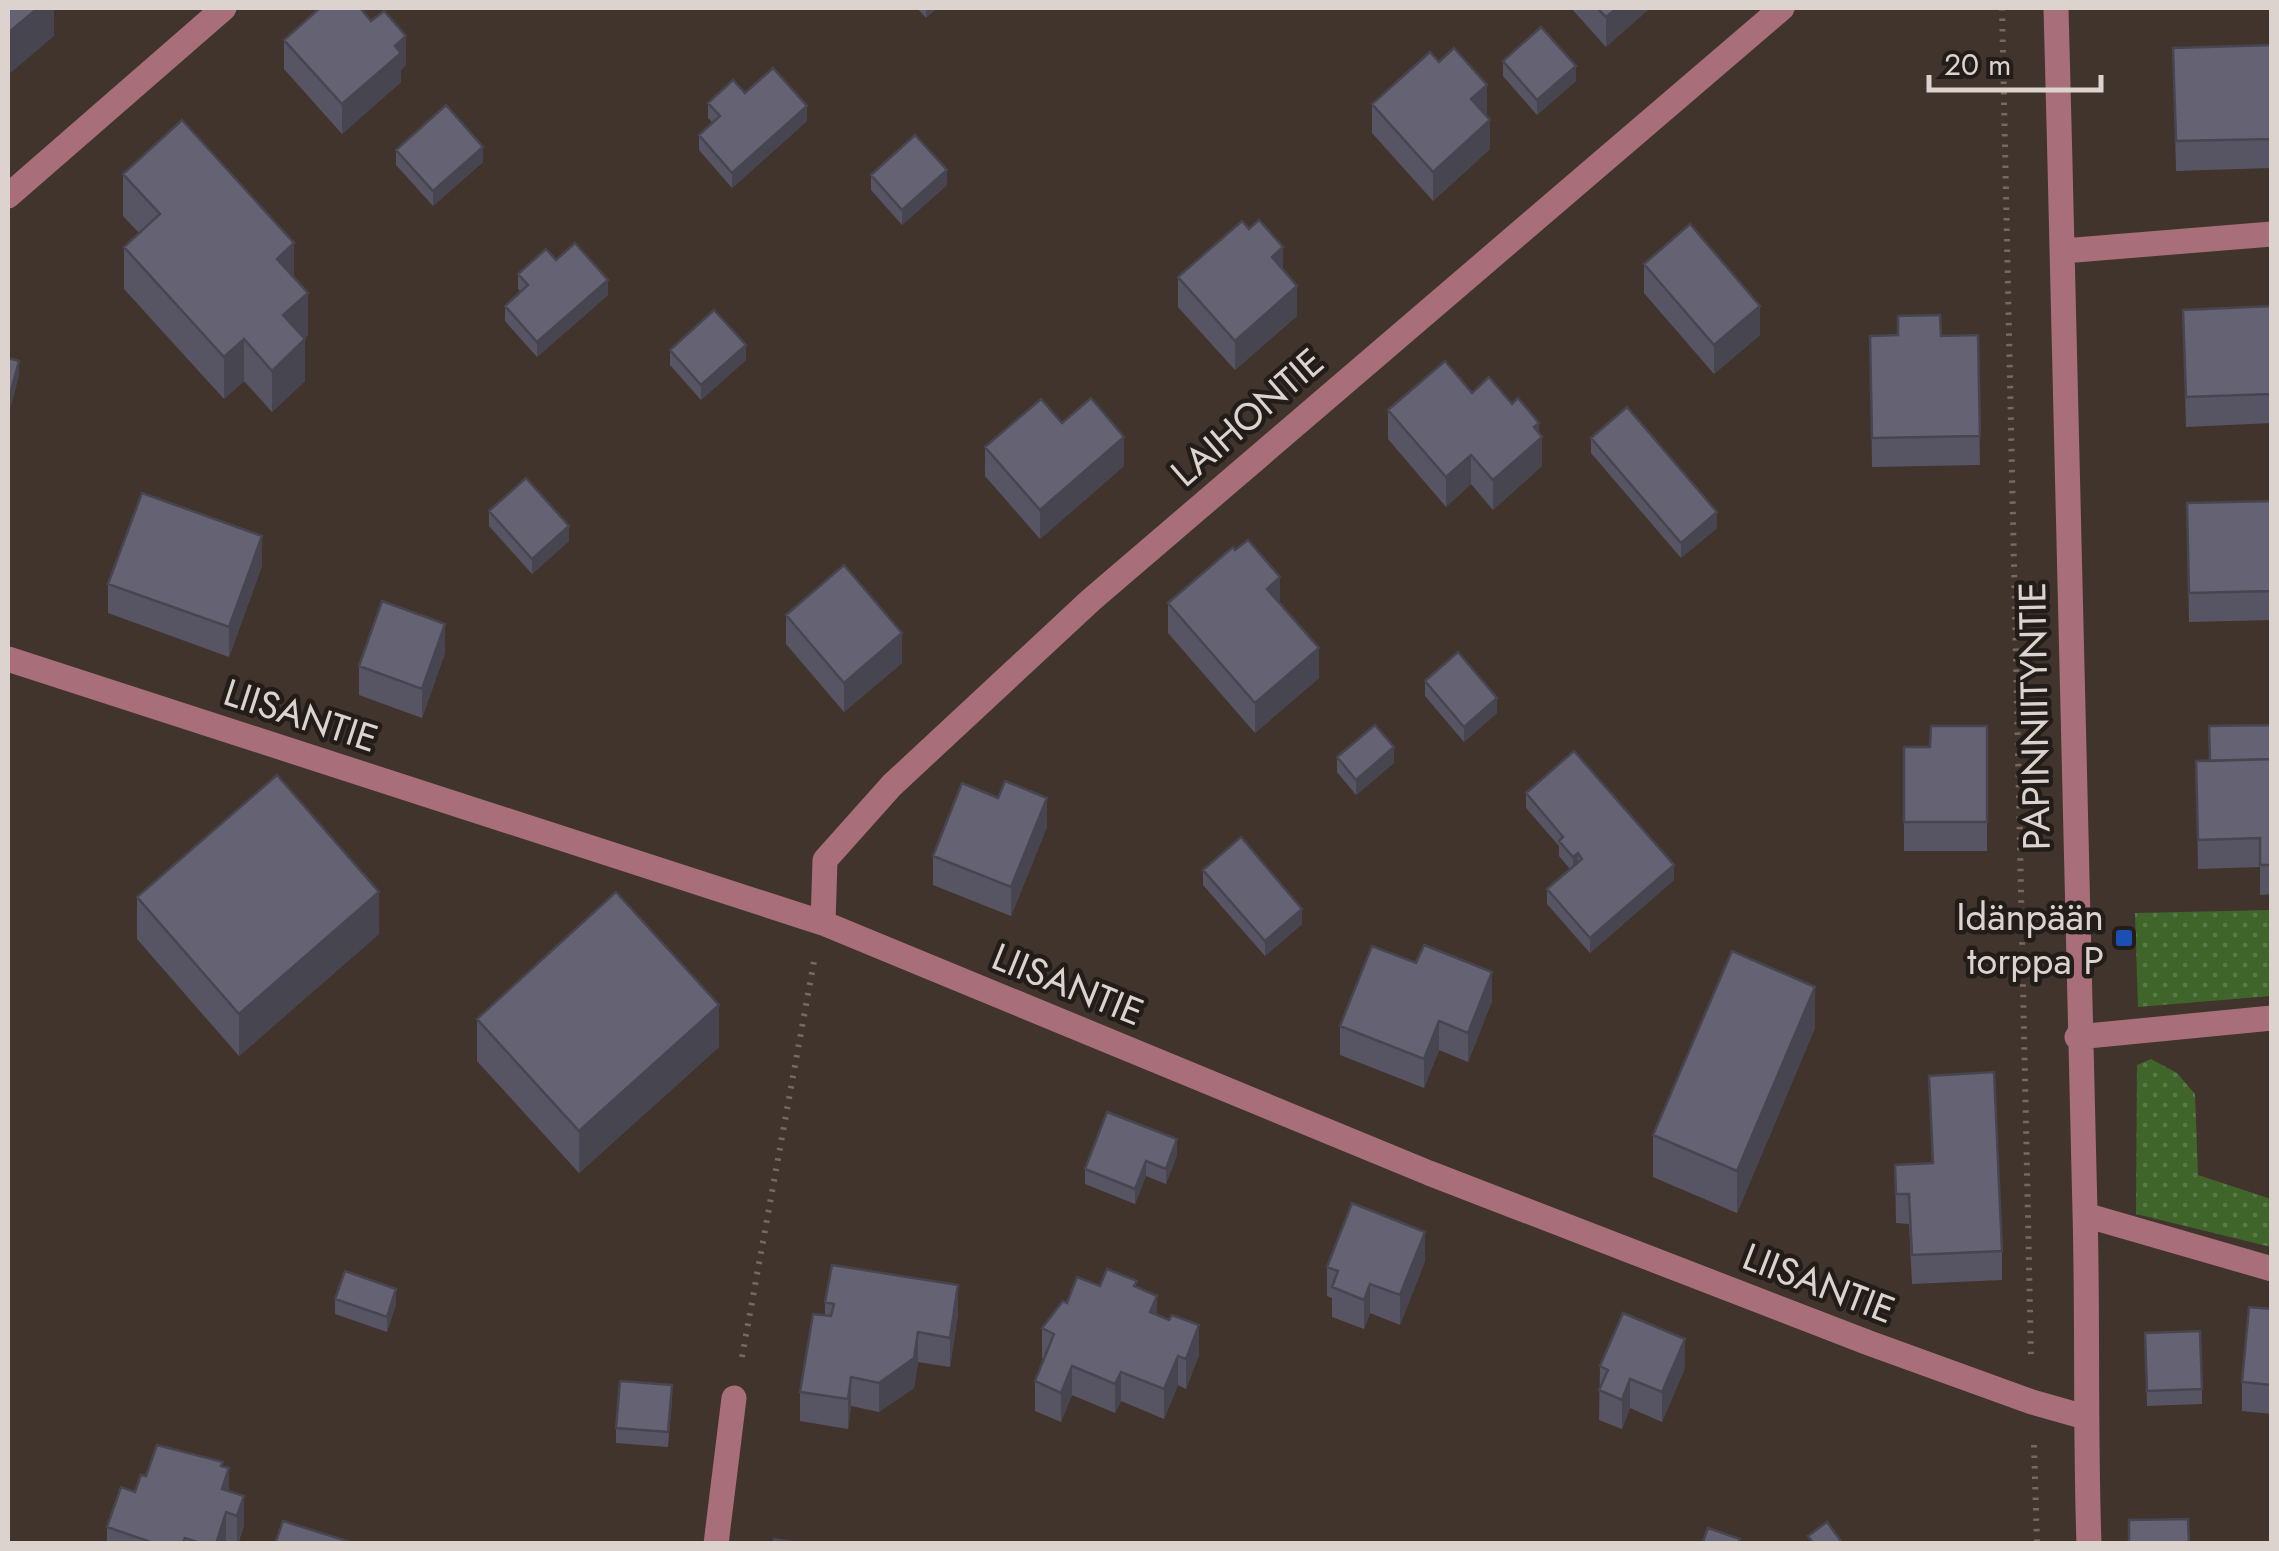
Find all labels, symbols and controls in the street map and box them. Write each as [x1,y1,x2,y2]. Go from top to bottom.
scale bar [1929,30,2102,92]
text: 20 m [1944,43,2011,86]
street label: LAIHONTIE [1158,335,1336,499]
street label: PAPINNIITYNTIE [2004,581,2064,851]
street label: LIISANTIE [217,664,385,766]
place label: Idänpään torppa P [1956,889,2104,988]
marker: Idänpään torppa P [2113,927,2135,949]
street label: LIISANTIE [984,929,1152,1039]
street label: LIISANTIE [1735,1229,1903,1337]

